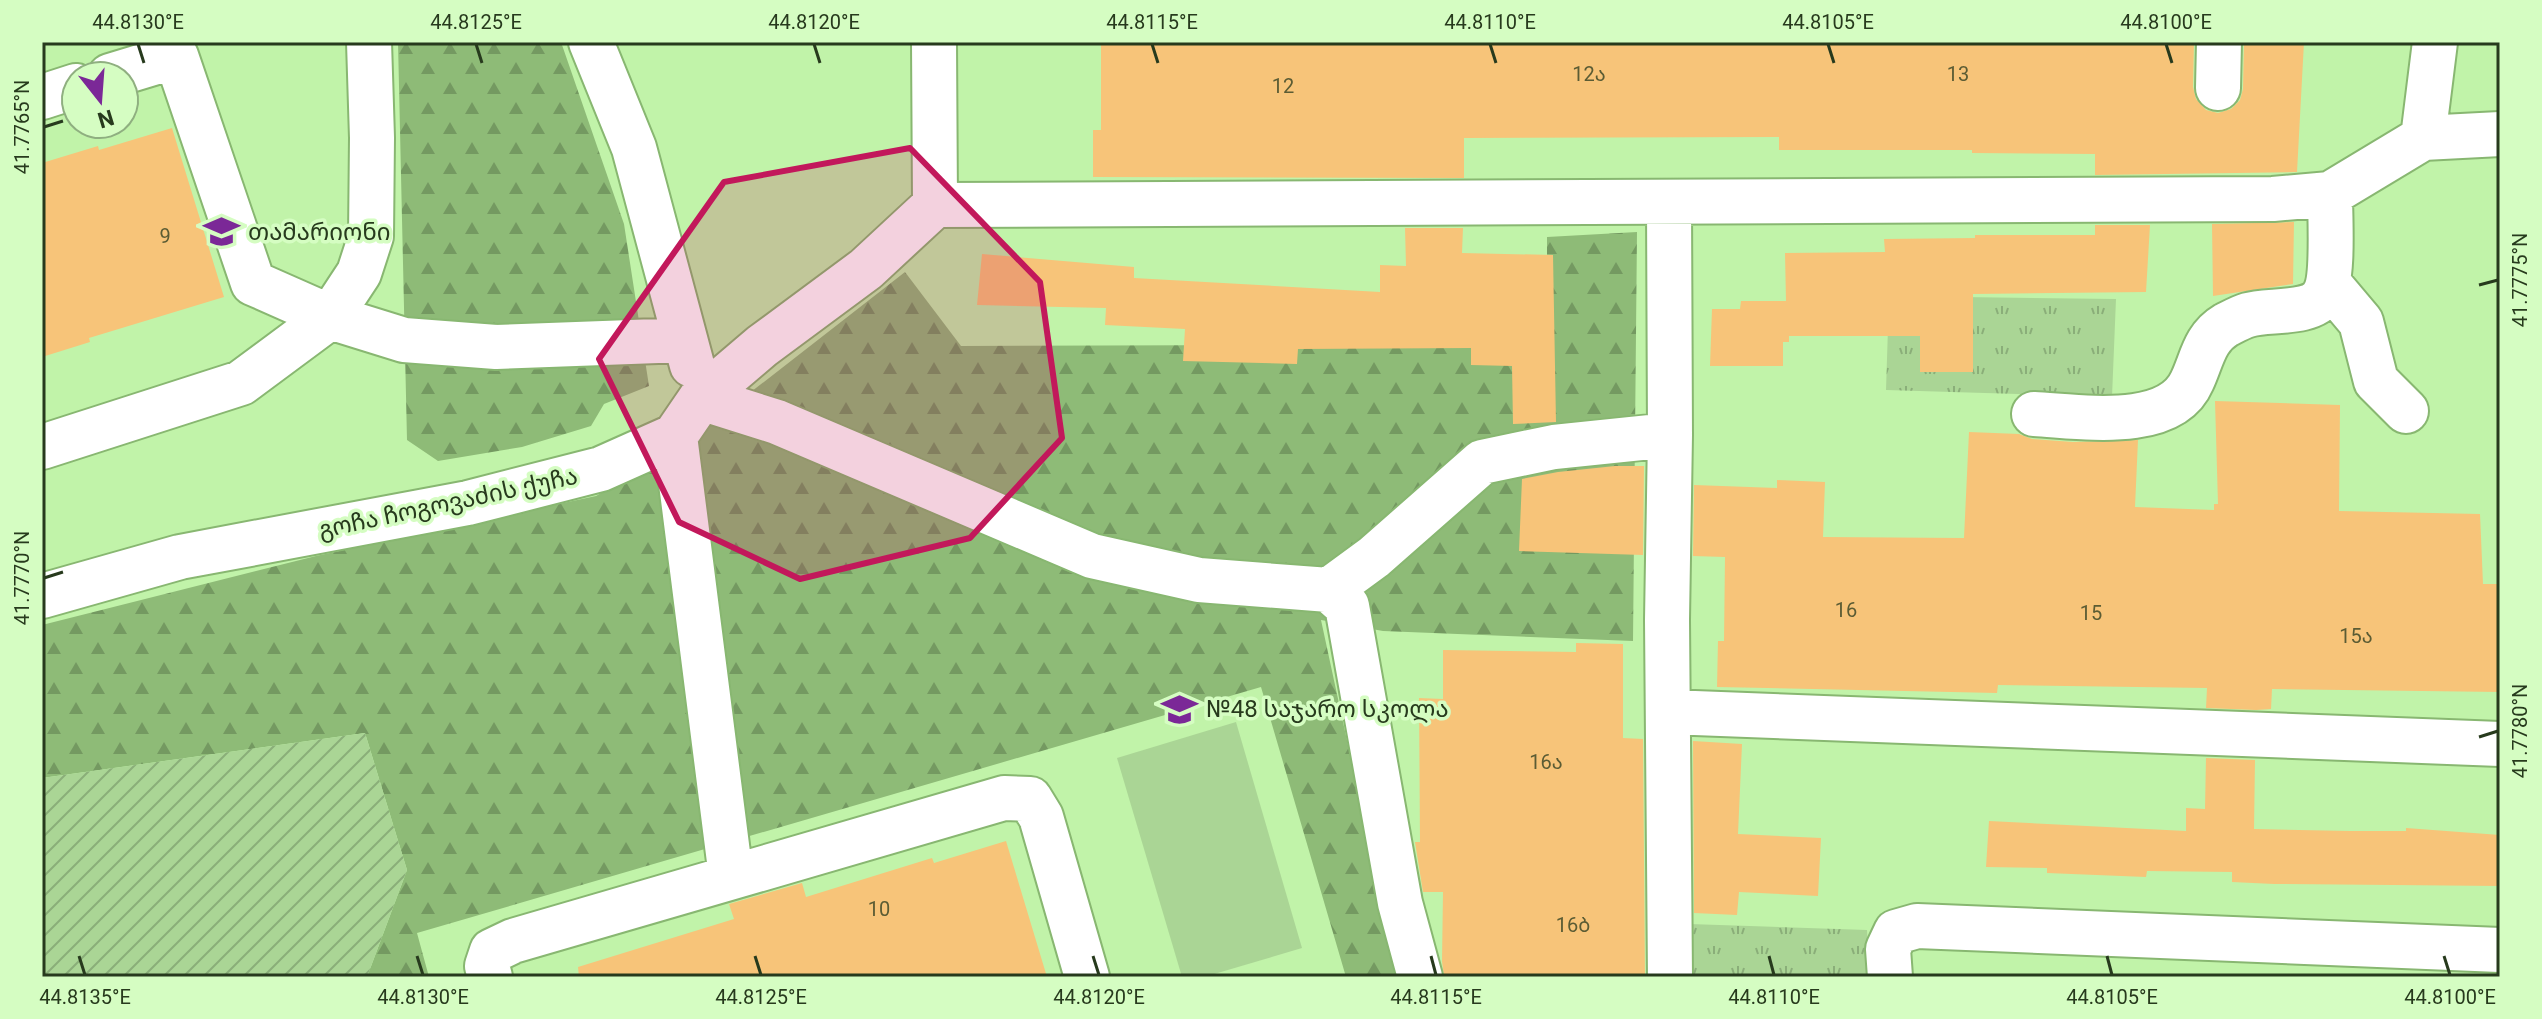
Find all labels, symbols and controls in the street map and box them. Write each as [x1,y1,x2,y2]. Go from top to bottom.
text: 44.8130°E [92,10,184,34]
text: 44.8125°E [430,10,522,34]
text: 44.8120°E [768,10,860,34]
text: 44.8115°E [1106,10,1198,34]
text: 44.8110°E [1444,10,1536,34]
text: 44.8105°E [1782,10,1874,34]
text: 44.8100°E [2120,10,2212,34]
north arrow [60,60,140,140]
house number: 12ა [1572,62,1606,86]
house number: 13 [1947,62,1969,86]
house number: 12 [1272,74,1294,98]
text: 41.7765°N [10,80,34,174]
text: N [95,104,117,133]
school or university icon: თამარიონი [203,213,241,251]
place label: თამარიონი [248,218,391,246]
house number: 9 [159,224,171,248]
text: 41.7775°N [2508,233,2532,327]
street label: გოჩა ჩოგოვაძის ქუჩა [316,462,580,544]
text: 41.7770°N [10,531,34,625]
house number: 16 [1835,598,1857,622]
house number: 15 [2080,601,2102,625]
house number: 15ა [2339,624,2373,648]
text: 41.7780°N [2508,684,2532,778]
school or university icon: №48 საჯარო სკოლა [1161,690,1199,728]
place label: №48 საჯარო სკოლა [1206,695,1449,723]
house number: 16ა [1529,750,1563,774]
house number: 10 [868,897,890,921]
house number: 16ბ [1556,913,1590,937]
text: 44.8135°E [39,985,131,1009]
text: 44.8130°E [377,985,469,1009]
text: 44.8125°E [715,985,807,1009]
text: 44.8120°E [1053,985,1145,1009]
text: 44.8115°E [1390,985,1482,1009]
text: 44.8110°E [1728,985,1820,1009]
text: 44.8105°E [2066,985,2158,1009]
text: 44.8100°E [2404,985,2496,1009]

